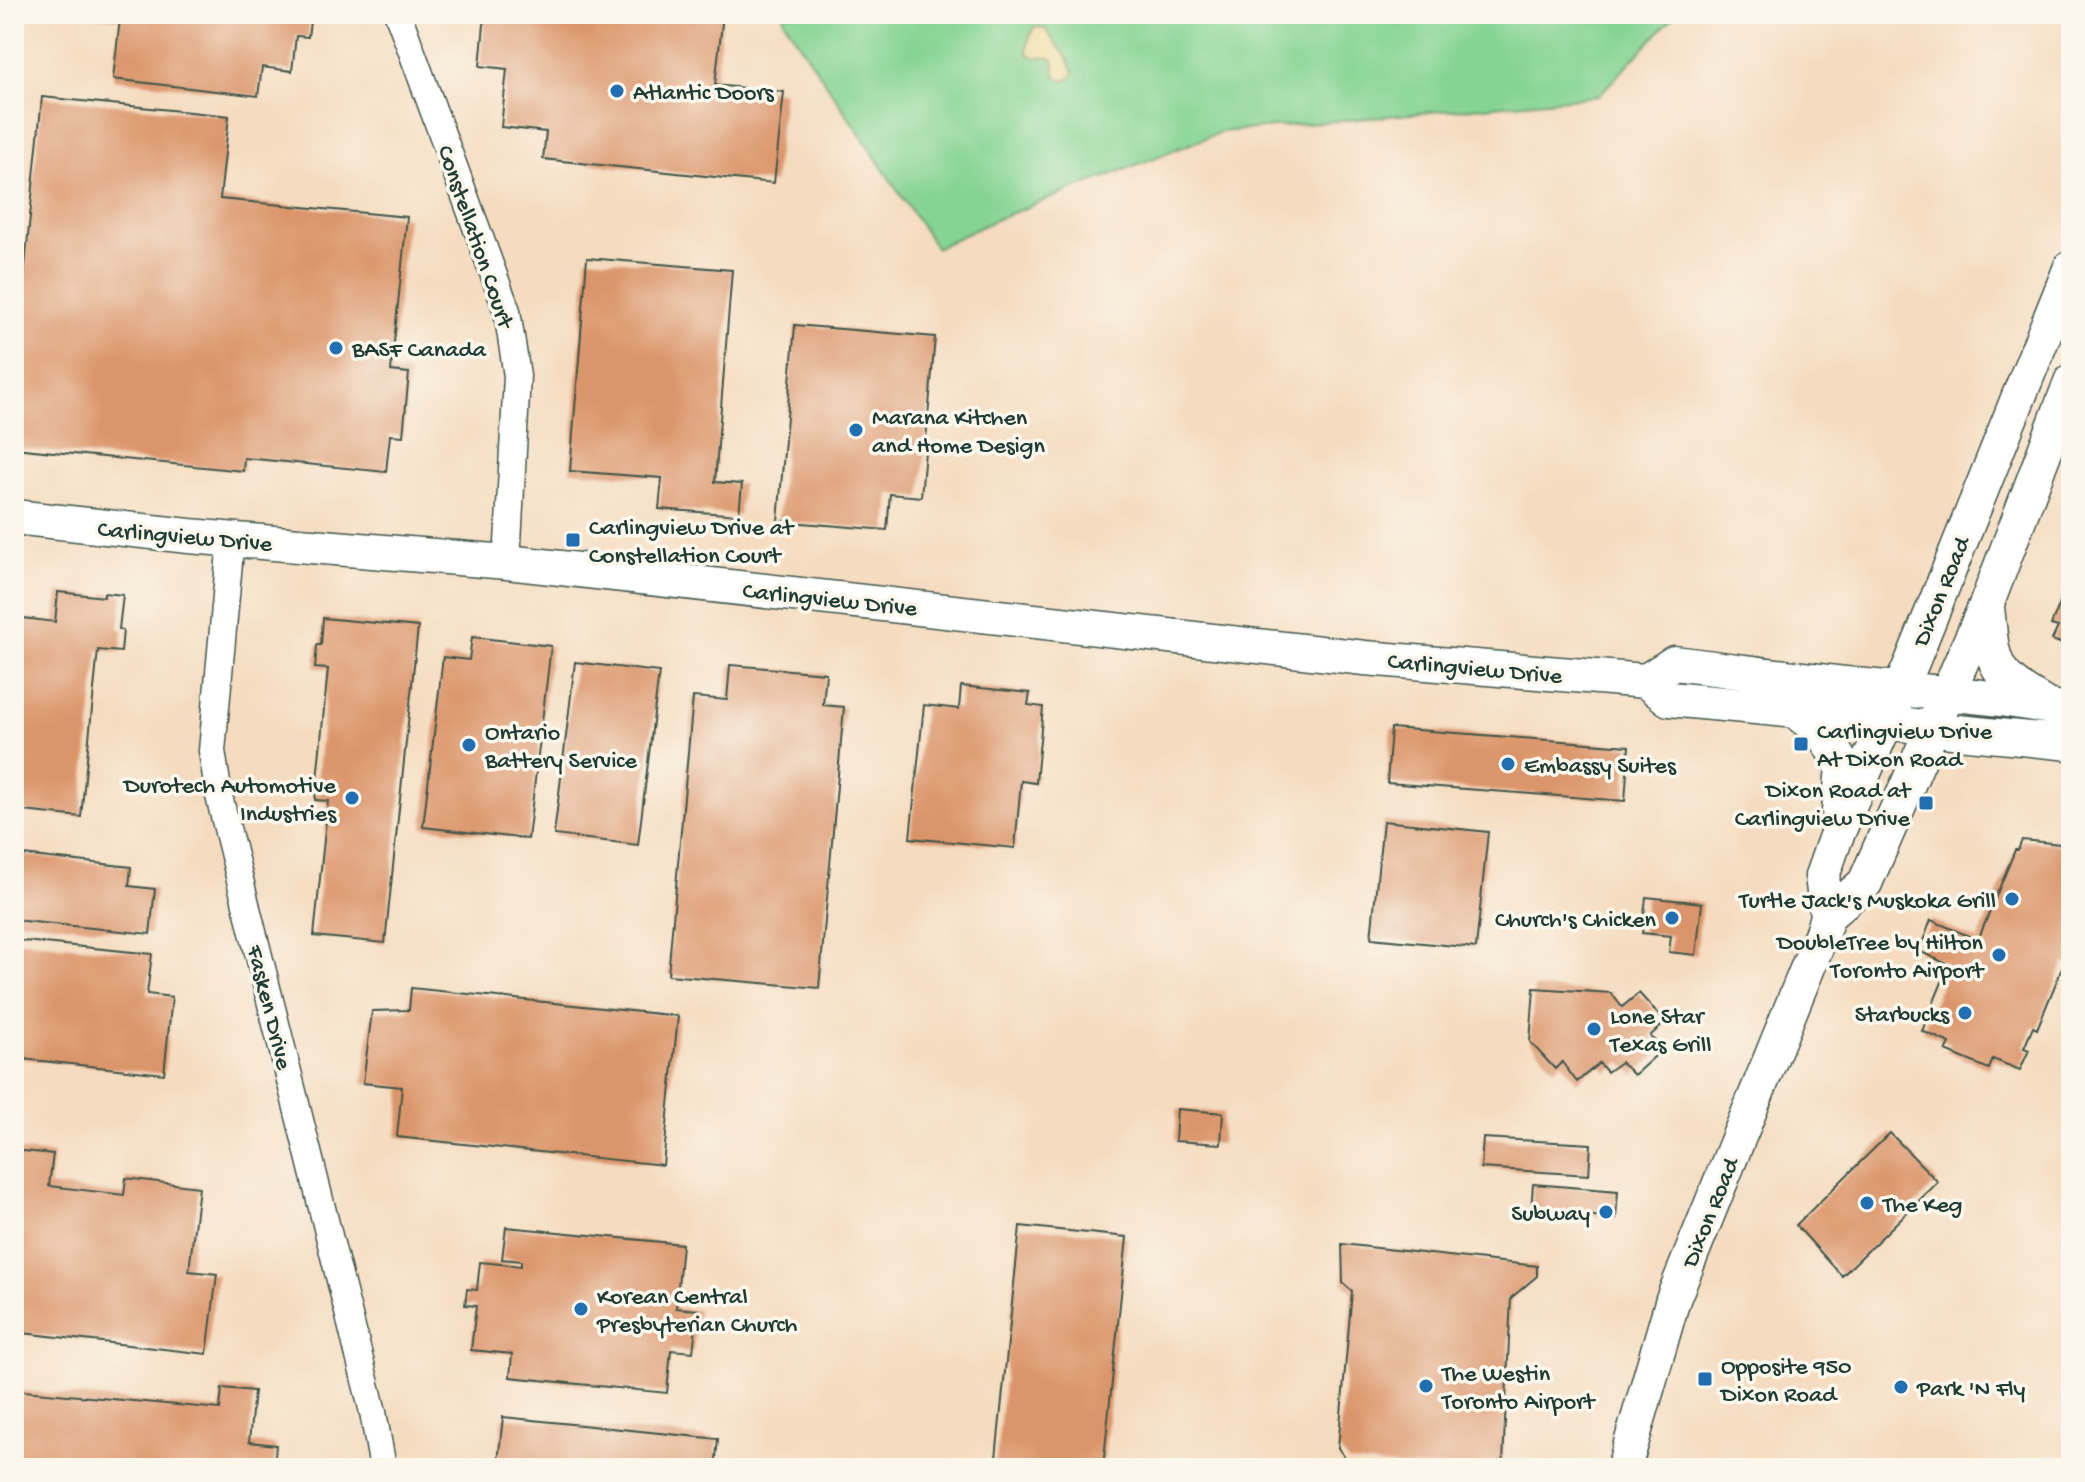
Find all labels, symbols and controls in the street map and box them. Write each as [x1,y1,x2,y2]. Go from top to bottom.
place label: Atlantic Doors [633,80,775,109]
marker: Atlantic Doors [608,82,626,100]
street label: Constellation Court [429,142,519,334]
place label: BASF Canada [351,337,487,366]
marker: BASF Canada [327,339,345,357]
place label: Marana Kitchen and Home Design [872,405,1045,462]
marker: Marana Kitchen and Home Design [847,421,865,439]
place label: Carlingview Drive at Constellation Court [589,515,795,572]
street label: Carlingview Drive [96,516,274,561]
marker: Carlingview Drive at Constellation Court [564,531,582,549]
street label: Dixon Road [1907,532,1979,653]
street label: Carlingview Drive [741,578,919,625]
street label: Carlingview Drive [1386,648,1564,693]
place label: Carlingview Drive At Dixon Road [1817,719,1993,776]
place label: Ontario Battery Service [484,720,638,777]
marker: Carlingview Drive At Dixon Road [1792,735,1810,753]
marker: Ontario Battery Service [460,736,478,754]
place label: Embassy Suites [1524,753,1677,782]
marker: Embassy Suites [1499,755,1517,773]
place label: Durotech Automotive Industries [122,773,337,830]
place label: Dixon Road at Carlingview Drive [1735,778,1912,835]
marker: Durotech Automotive Industries [343,789,361,807]
marker: Dixon Road at Carlingview Drive [1917,794,1935,812]
place label: Turtle Jack's Muskoka Grill [1737,888,1996,917]
marker: Turtle Jack's Muskoka Grill [2003,890,2021,908]
place label: Church's Chicken [1495,907,1657,936]
marker: Church's Chicken [1663,909,1681,927]
place label: DoubleTree by Hilton Toronto Airport [1775,930,1985,987]
street label: Fasken Drive [238,942,297,1074]
marker: DoubleTree by Hilton Toronto Airport [1990,946,2008,964]
place label: Starbucks [1855,1002,1950,1031]
place label: Lone Star Texas Grill [1608,1004,1712,1061]
marker: Starbucks [1956,1004,1974,1022]
marker: Lone Star Texas Grill [1585,1020,1603,1038]
street label: Dixon Road [1676,1153,1748,1274]
place label: The Keg [1881,1192,1962,1221]
marker: The Keg [1858,1194,1876,1212]
place label: Subway [1511,1201,1590,1230]
marker: Subway [1597,1203,1615,1221]
place label: Korean Central Presbyterian Church [596,1284,798,1341]
marker: Korean Central Presbyterian Church [572,1300,590,1318]
place label: Opposite 950 Dixon Road [1719,1354,1852,1411]
place label: The Westin Toronto Airport [1440,1361,1597,1418]
marker: Opposite 950 Dixon Road [1696,1370,1714,1388]
place label: Park 'N Fly [1916,1376,2025,1405]
marker: The Westin Toronto Airport [1417,1377,1435,1395]
marker: Park 'N Fly [1892,1378,1910,1396]

